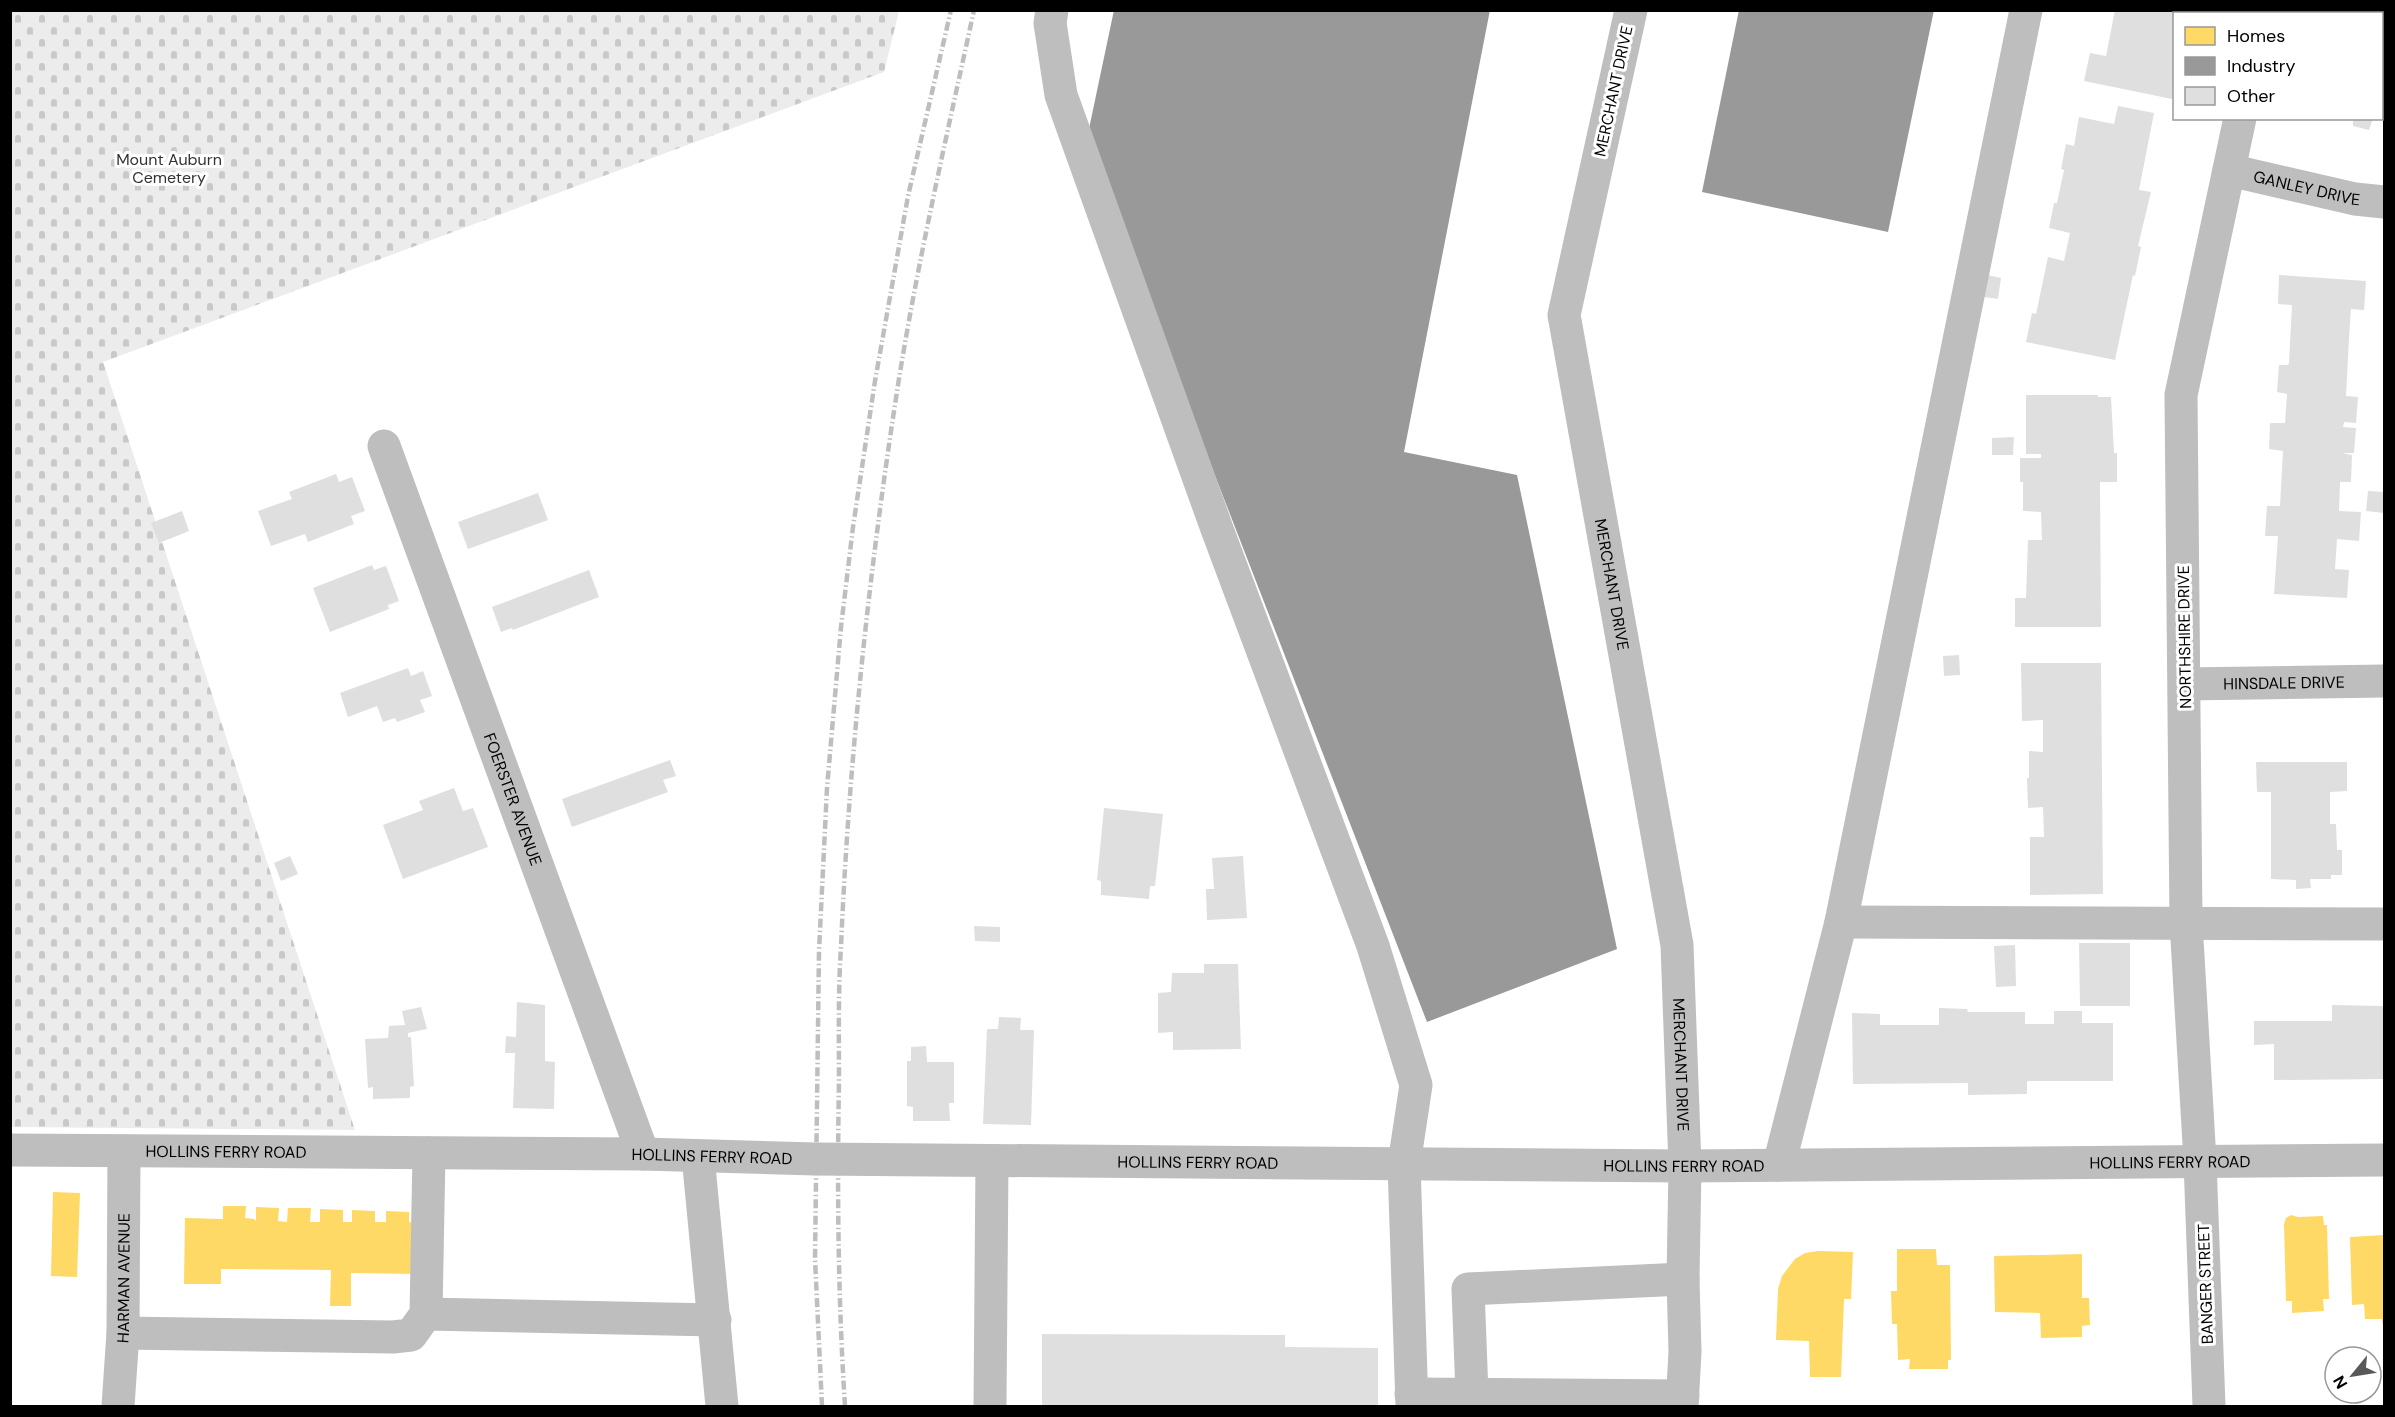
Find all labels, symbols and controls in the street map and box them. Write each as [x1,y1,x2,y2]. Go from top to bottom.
legend [2173,12,2383,120]
street label: MERCHANT DRIVE [1589,24,1638,158]
text: Homes [2227,24,2285,48]
text: Industry [2227,54,2296,78]
text: Other [2227,84,2276,108]
park label: Mount Auburn Cemetery [116,149,222,188]
street label: GANLEY DRIVE [2251,166,2361,210]
street label: MERCHANT DRIVE [1590,517,1634,652]
street label: NORTHSHIRE DRIVE [2173,565,2196,709]
street label: HINSDALE DRIVE [2223,672,2345,694]
street label: FOERSTER AVENUE [479,730,547,869]
street label: MERCHANT DRIVE [1668,998,1694,1132]
street label: HOLLINS FERRY ROAD [145,1141,307,1163]
street label: HOLLINS FERRY ROAD [631,1144,793,1169]
street label: HOLLINS FERRY ROAD [1117,1151,1278,1174]
street label: HOLLINS FERRY ROAD [2089,1151,2250,1174]
street label: HOLLINS FERRY ROAD [1603,1155,1764,1177]
street label: HARMAN AVENUE [112,1213,135,1344]
street label: BANGER STREET [2193,1223,2218,1345]
north arrow [2323,1345,2383,1405]
text: N [2328,1372,2352,1393]

